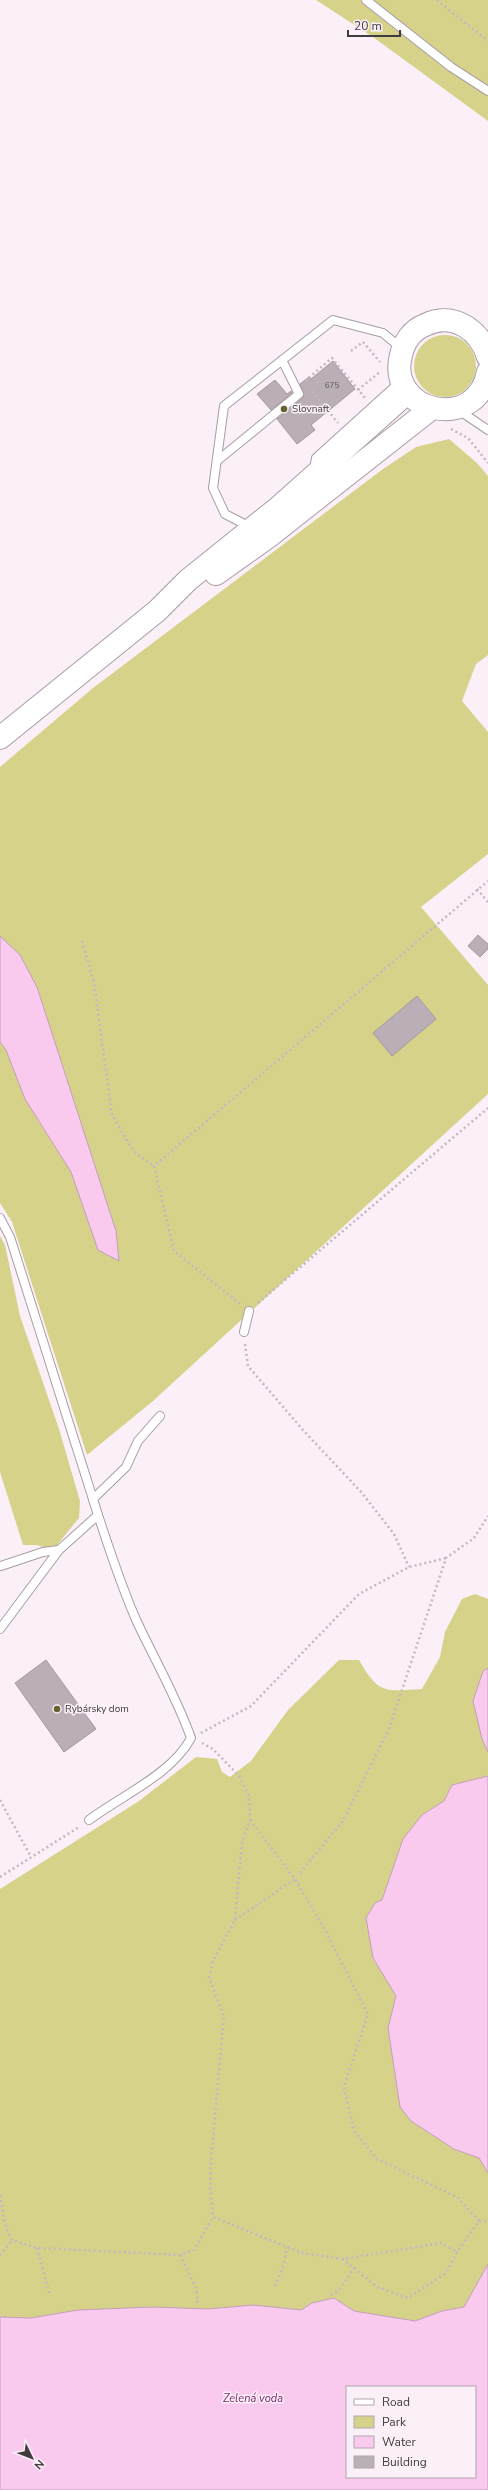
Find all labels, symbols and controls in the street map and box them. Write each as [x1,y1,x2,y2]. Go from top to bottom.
scale bar [348,12,400,38]
text: 20 m [354,18,382,34]
house number: 675 [325,380,339,391]
place label: Slovnaft [292,402,330,416]
marker: Slovnaft [279,404,289,414]
place label: Rybársky dom [65,1702,129,1716]
marker: Rybársky dom [52,1704,62,1714]
legend [346,2386,476,2478]
water label: Zelená voda [223,2391,283,2406]
text: Road [382,2394,410,2410]
text: Park [382,2414,407,2430]
text: Water [382,2434,416,2450]
north arrow [12,2438,52,2478]
text: Building [382,2454,427,2470]
text: N [31,2456,47,2473]

